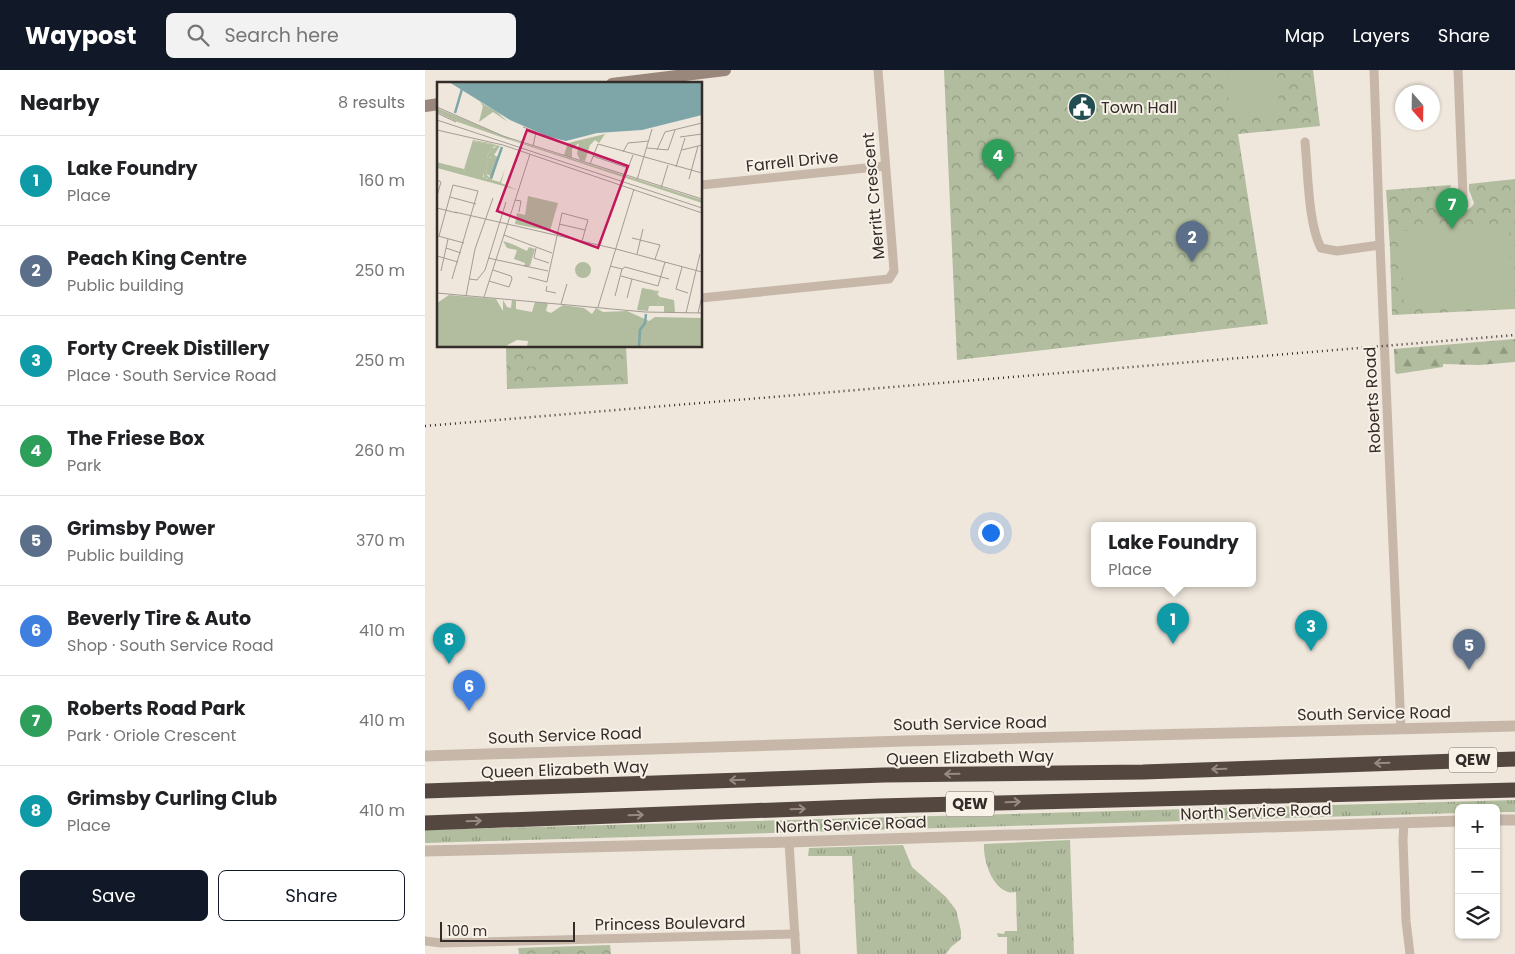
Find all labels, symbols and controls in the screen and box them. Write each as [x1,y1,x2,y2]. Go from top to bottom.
search box [166,13,516,58]
text: Waypost [25,19,136,52]
icon: search [184,21,212,49]
text: Search here [224,22,339,49]
text: Map [1285,23,1325,48]
text: Layers [1353,23,1410,48]
text: Share [1438,23,1490,48]
inset map [437,82,703,348]
north arrow [1395,85,1440,130]
text: Nearby [20,88,100,117]
text: 8 results [338,91,405,114]
public building icon: Town Hall [1067,92,1097,122]
place label: Town Hall [1101,96,1177,119]
street label: Merritt Crescent [856,131,891,261]
pin: 4 [982,139,1014,180]
street label: Farrell Drive [745,145,840,178]
text: Lake Foundry [67,155,198,182]
text: 1 [33,169,39,192]
text: 160 m [359,169,405,192]
text: Place [67,184,111,207]
pin: 7 [1436,188,1468,229]
pin: 2 [1176,221,1208,262]
text: Peach King Centre [67,245,247,272]
text: 2 [31,259,41,282]
text: 250 m [355,259,405,282]
text: Public building [67,274,184,297]
text: Forty Creek Distillery [67,335,270,362]
street label: Roberts Road [1358,346,1387,454]
text: 3 [31,349,41,372]
text: 250 m [355,349,405,372]
text: Place · South Service Road [67,364,277,387]
text: The Friese Box [67,425,205,452]
text: 4 [31,439,41,462]
text: 260 m [355,439,405,462]
text: Park [67,454,101,477]
text: Grimsby Power [67,515,215,542]
your location [978,520,1004,546]
popup [1091,522,1256,587]
text: 5 [31,529,41,552]
text: 370 m [356,529,405,552]
text: Lake Foundry [1108,529,1239,556]
text: Public building [67,544,184,567]
text: Place [1108,558,1152,581]
pin: 1 [1157,603,1189,644]
text: Beverly Tire & Auto [67,605,251,632]
pin: 3 [1295,610,1327,651]
text: 6 [31,619,41,642]
text: 410 m [359,619,405,642]
pin: 8 [433,623,465,664]
pin: 5 [1453,629,1485,670]
text: Shop · South Service Road [67,634,274,657]
pin: 6 [453,670,485,711]
text: Roberts Road Park [67,695,246,722]
street label: South Service Road [1297,701,1451,726]
text: 7 [32,709,40,732]
text: 410 m [359,709,405,732]
street label: South Service Road [893,711,1047,736]
street label: South Service Road [488,721,642,750]
text: Park · Oriole Crescent [67,724,236,747]
street label: Queen Elizabeth Way [886,745,1054,770]
road number: QEW [1449,748,1497,772]
street label: Queen Elizabeth Way [481,755,649,784]
one-way arrow [1374,758,1390,768]
one-way arrow [1212,764,1228,774]
one-way arrow [944,769,960,779]
one-way arrow [729,776,745,785]
text: Grimsby Curling Club [67,785,277,812]
road number: QEW [946,792,994,816]
street label: North Service Road [1180,797,1332,826]
one-way arrow [1005,798,1021,807]
text: 8 [31,799,41,822]
text: 410 m [359,799,405,822]
map controls [1455,804,1500,939]
button: + [1455,804,1500,849]
one-way arrow [790,805,806,814]
street label: North Service Road [775,810,927,839]
one-way arrow [628,811,644,820]
text: Place [67,814,111,837]
one-way arrow [465,817,481,826]
button: − [1455,849,1500,894]
button: Save [20,870,208,921]
button: Share [218,870,405,921]
button: layers [1455,894,1500,939]
street label: Princess Boulevard [594,911,746,936]
scale bar [440,919,575,942]
text: 100 m [447,921,487,941]

